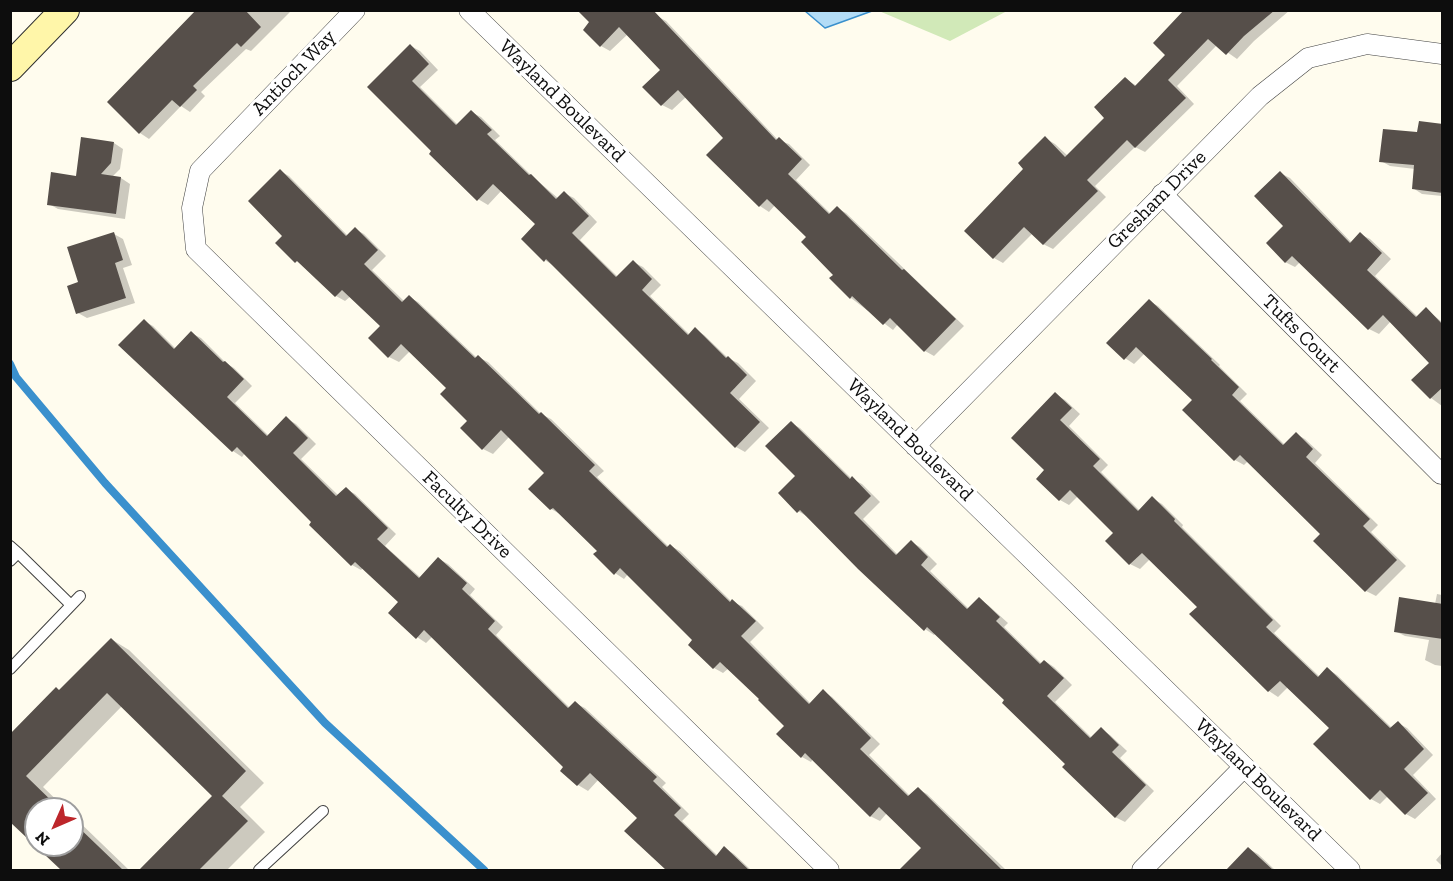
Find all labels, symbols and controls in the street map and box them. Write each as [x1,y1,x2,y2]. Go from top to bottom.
street label: Antioch Way [247,25,341,121]
street label: Wayland Boulevard [494,35,630,167]
street label: Gresham Drive [1103,146,1211,254]
street label: Tufts Court [1257,290,1345,378]
street label: Wayland Boulevard [842,374,978,506]
street label: Faculty Drive [417,466,517,564]
street label: Wayland Boulevard [1190,714,1326,846]
north arrow [24,797,84,857]
text: N [31,828,53,850]

